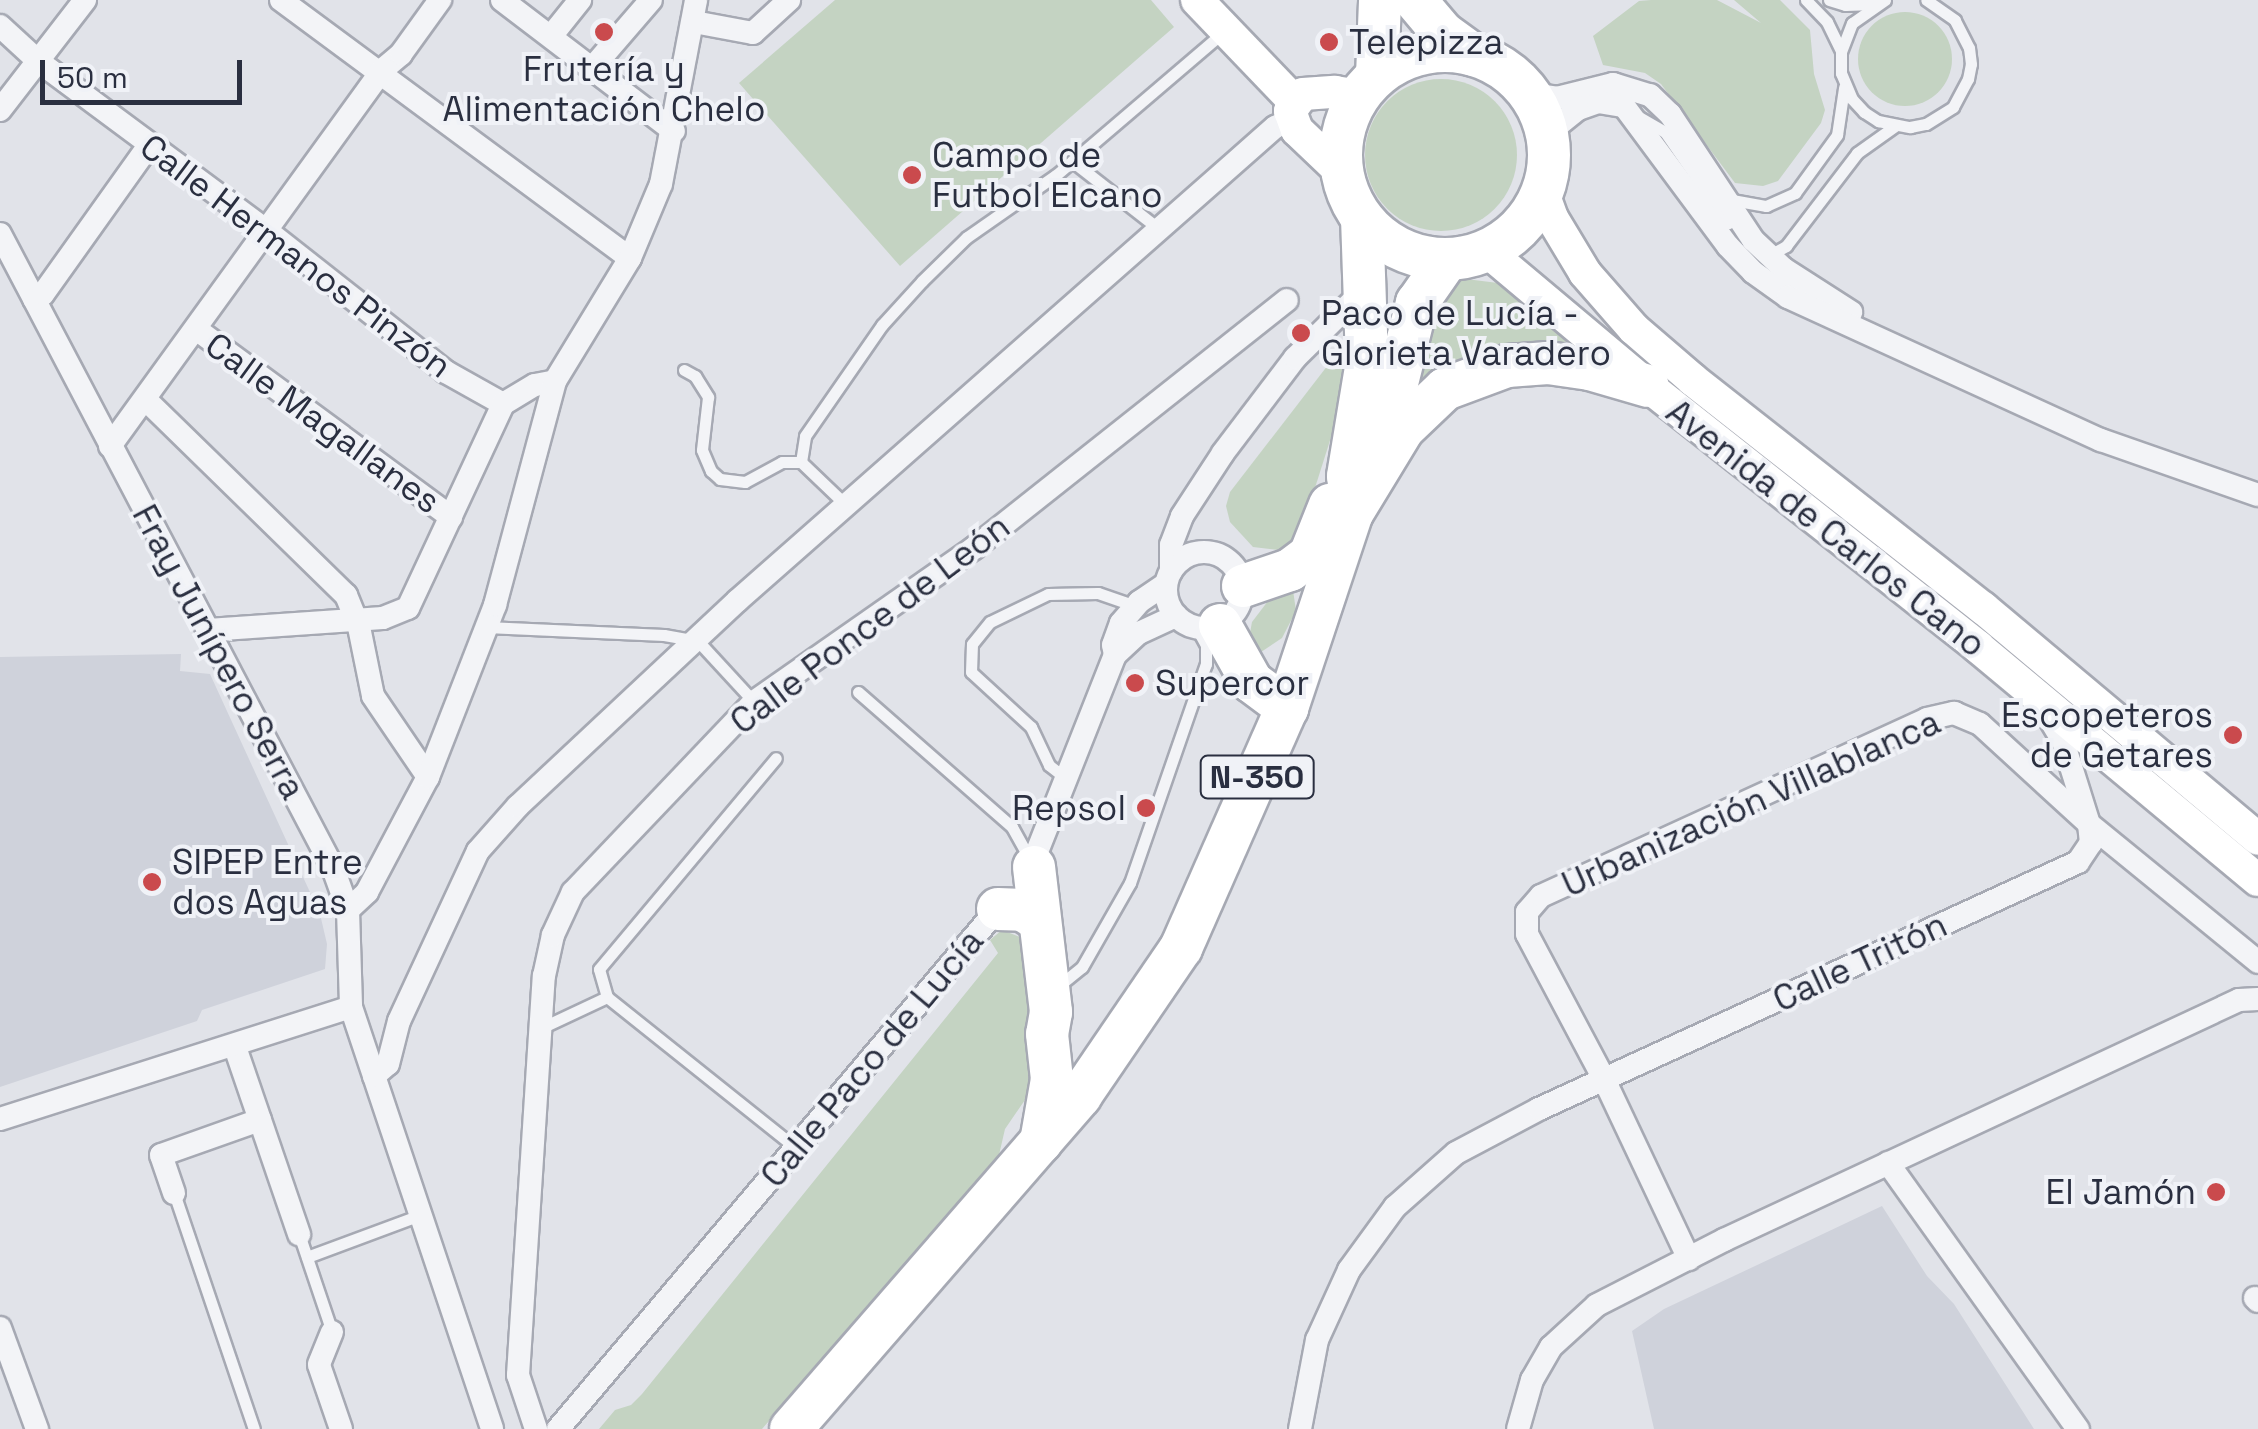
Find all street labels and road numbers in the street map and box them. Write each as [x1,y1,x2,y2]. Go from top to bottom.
street label: Calle Hermanos Pinzón [132,125,460,387]
street label: Calle Magallanes [197,324,449,522]
street label: Avenida de Carlos Cano [1658,390,1994,666]
street label: Fray Junípero Serra [124,498,314,806]
street label: Calle Ponce de León [722,505,1018,743]
street label: Urbanización Villablanca [1555,700,1947,906]
road number: N-350 [1200,750,1314,804]
street label: Calle Tritón [1766,903,1954,1021]
street label: Calle Paco de Lucía [752,921,992,1195]

